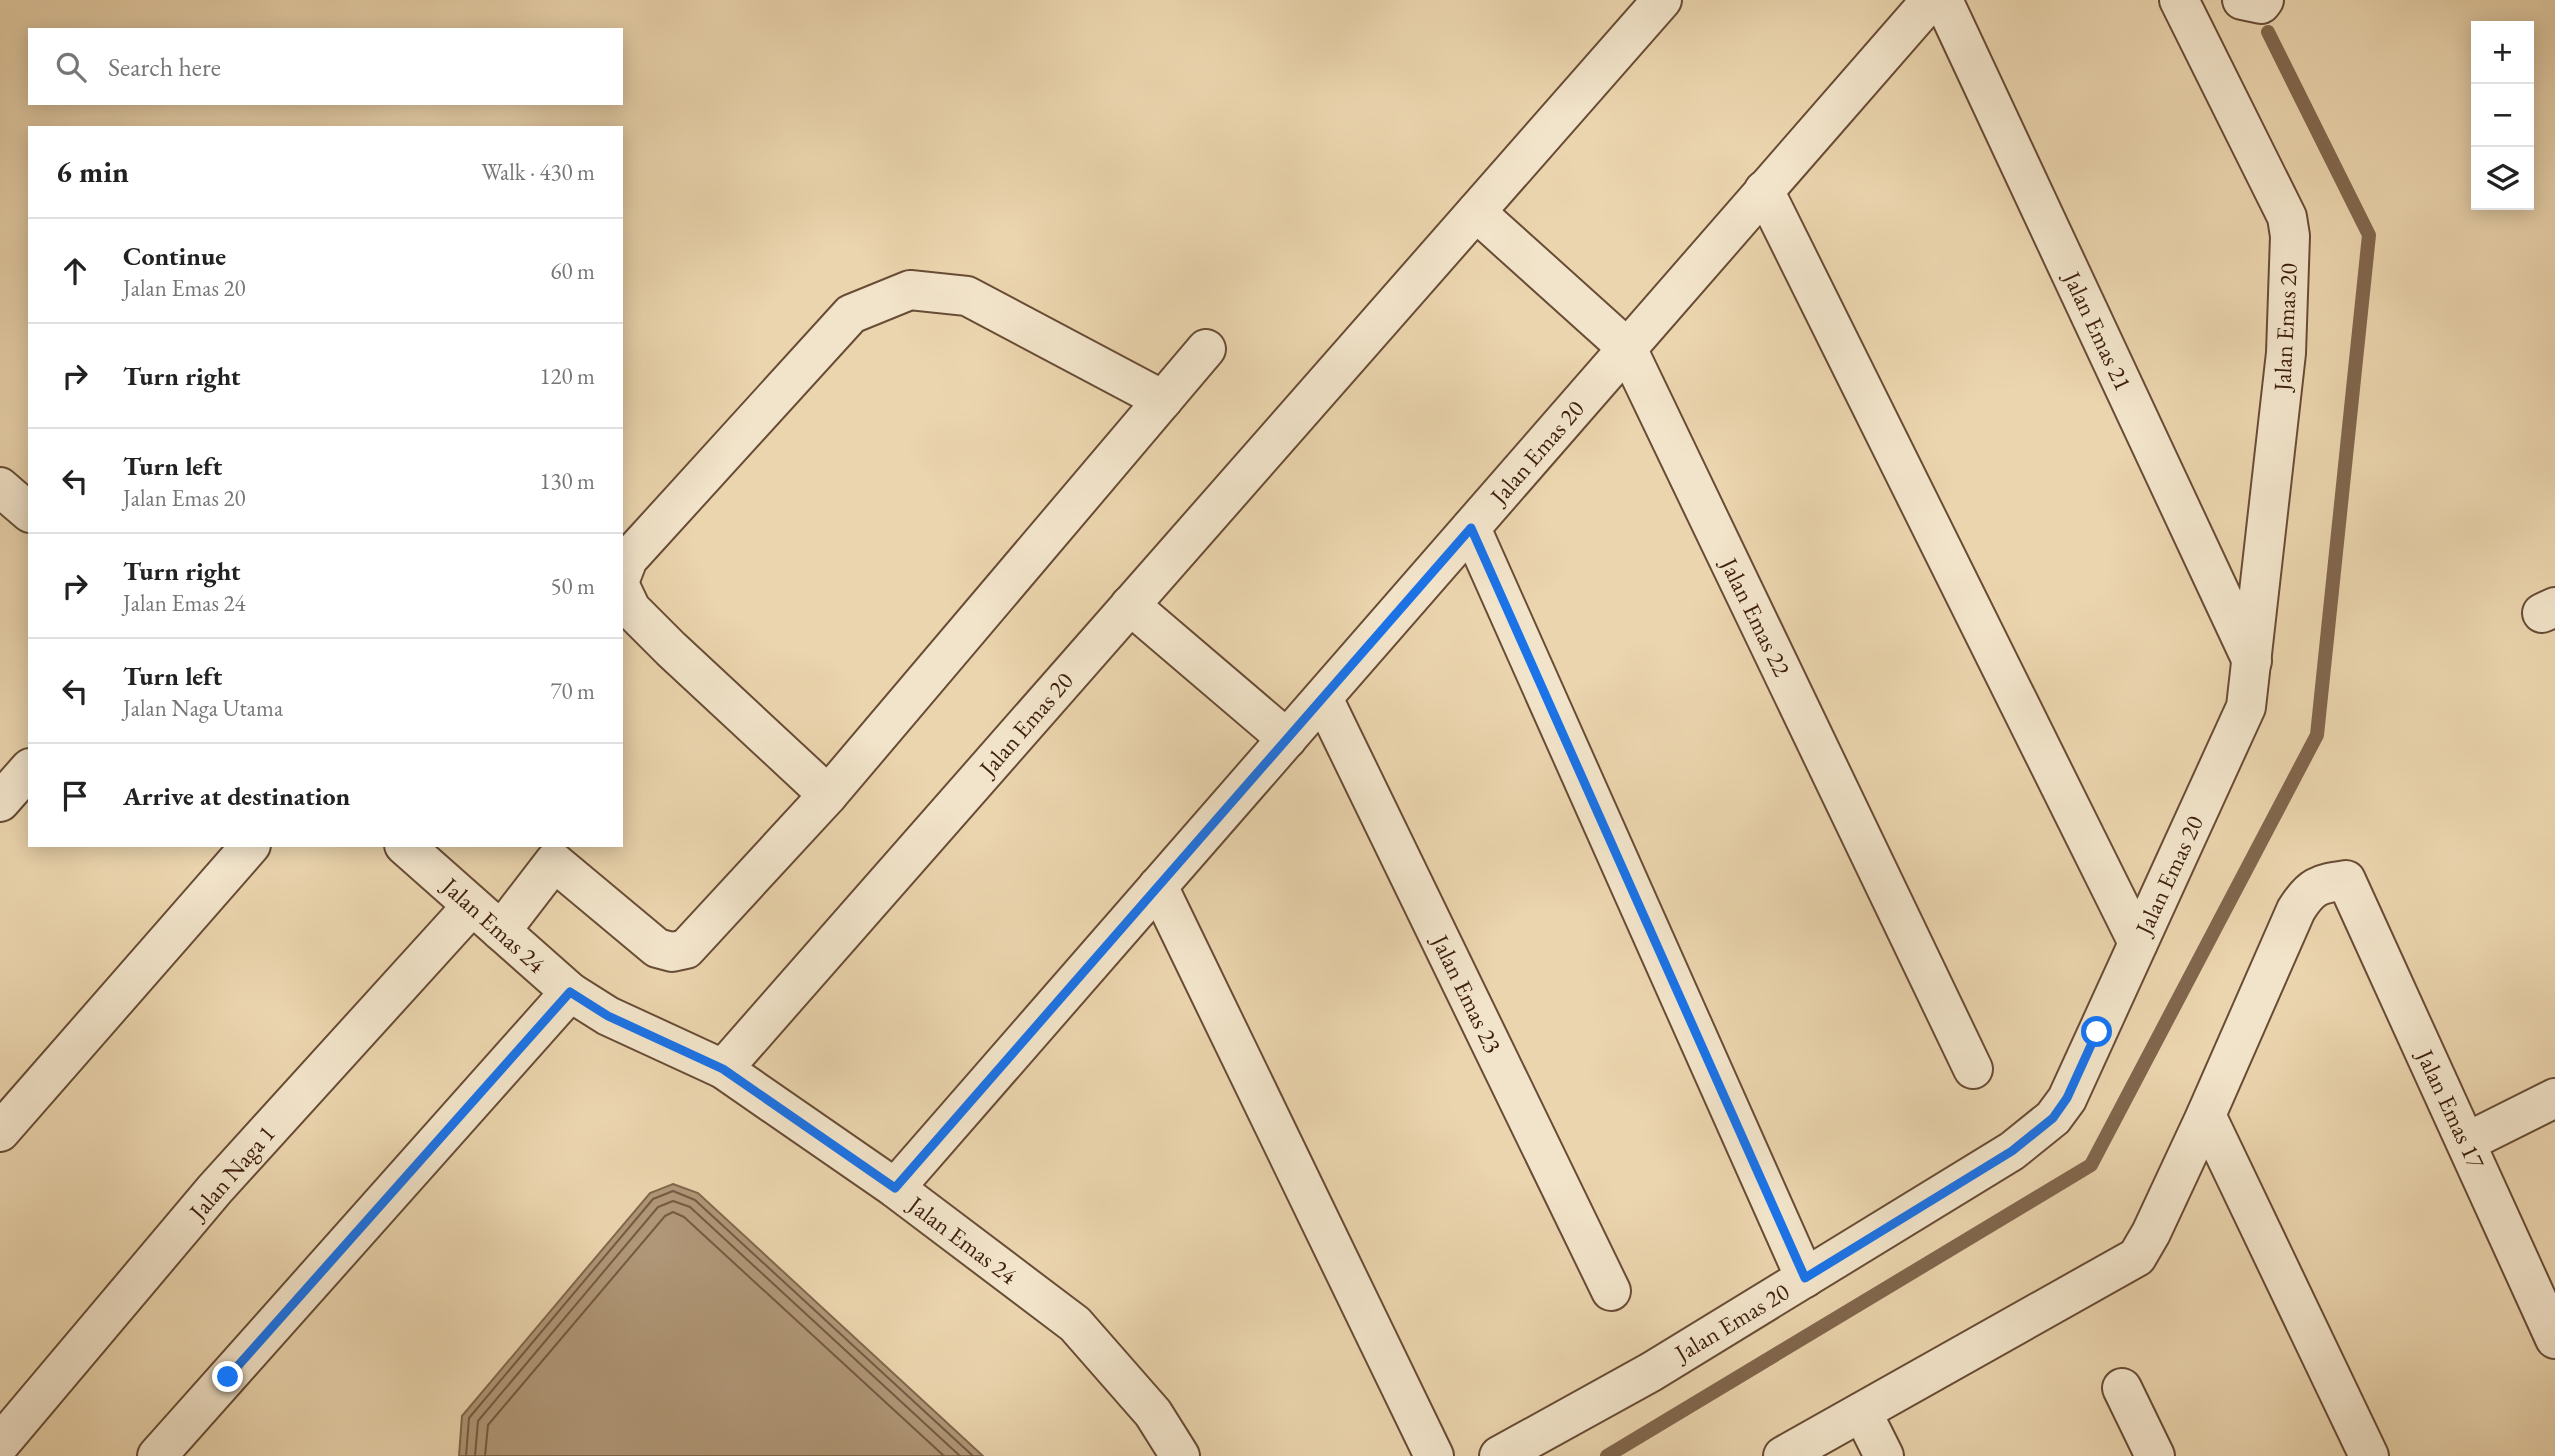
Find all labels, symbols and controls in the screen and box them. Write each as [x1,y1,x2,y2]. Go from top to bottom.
map controls [2471,21,2534,210]
button: + [2471,21,2534,84]
search box [28,28,623,105]
icon: search [52,48,90,86]
text: Search here [108,50,221,84]
button: − [2471,84,2534,147]
button: layers [2471,147,2534,210]
text: 6 min [56,152,129,191]
text: Walk · 430 m [481,157,595,187]
text: Continue [123,239,226,273]
icon: ahead [56,252,94,290]
text: 60 m [550,256,595,286]
street label: Jalan Emas 20 [2266,262,2304,394]
street label: Jalan Emas 21 [2056,265,2139,396]
text: Jalan Emas 20 [123,273,246,303]
icon: right [56,357,94,395]
text: Turn right [123,359,241,393]
text: 120 m [539,361,595,391]
street label: Jalan Emas 20 [1482,394,1591,512]
text: Turn left [123,449,222,483]
icon: left [56,462,94,500]
text: 130 m [539,466,595,496]
text: Jalan Emas 20 [123,483,246,513]
street label: Jalan Emas 22 [1713,551,1798,682]
text: Turn right [123,554,241,588]
icon: right [56,567,94,605]
text: 50 m [550,571,595,601]
text: Jalan Emas 24 [123,588,246,618]
text: Turn left [123,659,222,693]
street label: Jalan Emas 20 [971,666,1080,784]
icon: left [56,672,94,710]
text: 70 m [550,676,595,706]
text: Jalan Naga Utama [123,693,283,723]
icon: arrive [56,777,94,815]
text: Arrive at destination [123,779,350,813]
street label: Jalan Emas 20 [2127,810,2210,941]
street label: Jalan Emas 24 [435,869,552,980]
street label: Jalan Emas 23 [1424,928,1509,1058]
route start [2081,1016,2112,1047]
street label: Jalan Emas 17 [2409,1043,2492,1174]
street label: Jalan Naga 1 [181,1118,282,1227]
street label: Jalan Emas 24 [901,1188,1024,1291]
street label: Jalan Emas 20 [1667,1276,1795,1369]
route end [212,1361,243,1392]

